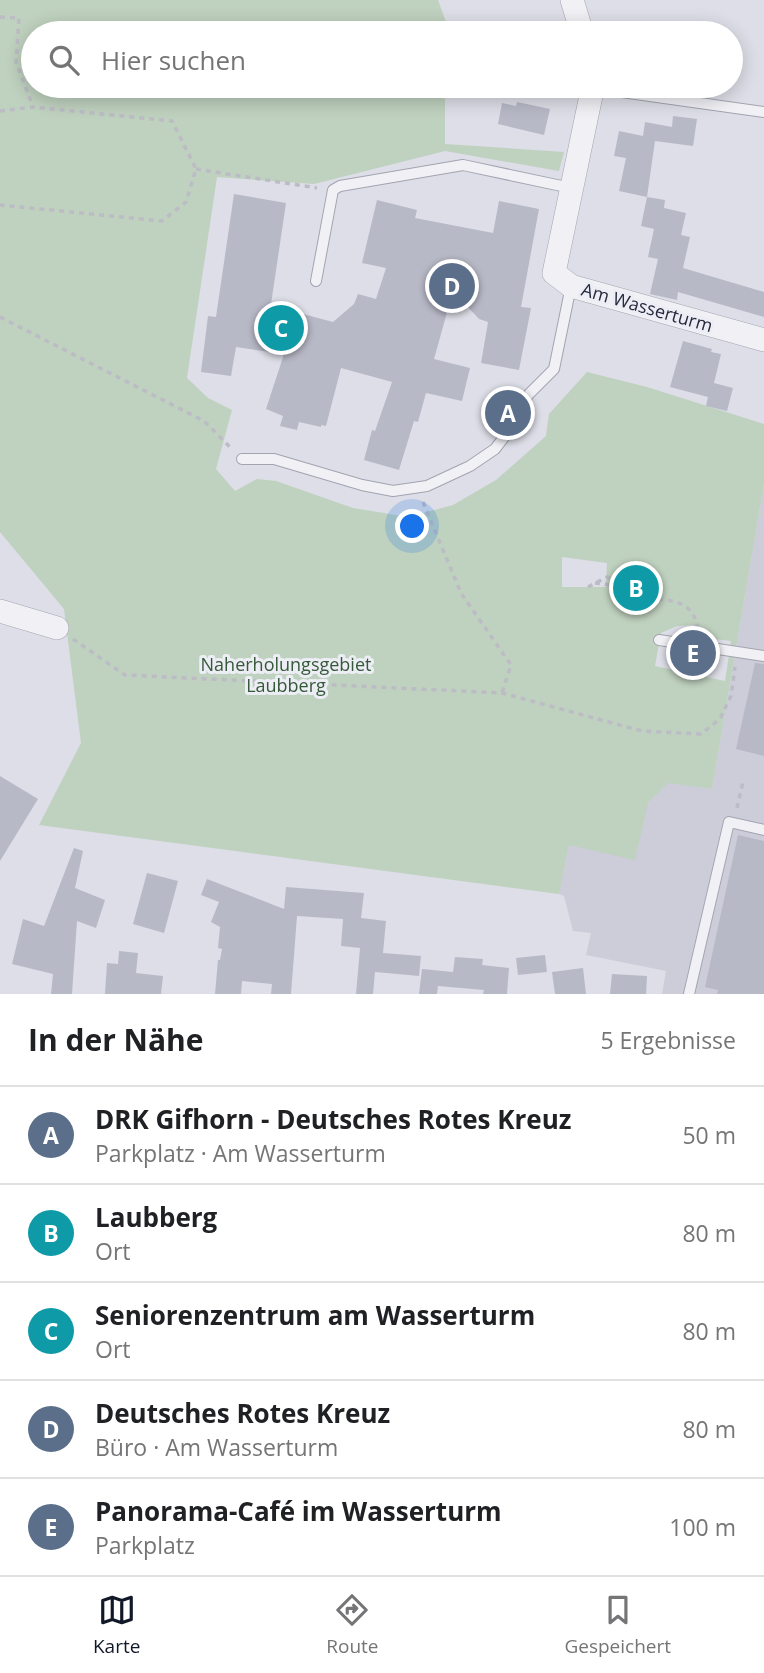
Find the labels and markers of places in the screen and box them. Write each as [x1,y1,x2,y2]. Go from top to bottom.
pin: D [429,260,475,312]
pin: C [258,302,304,354]
pin: A [485,387,531,439]
pin: B [613,562,659,614]
pin: E [670,627,716,679]

